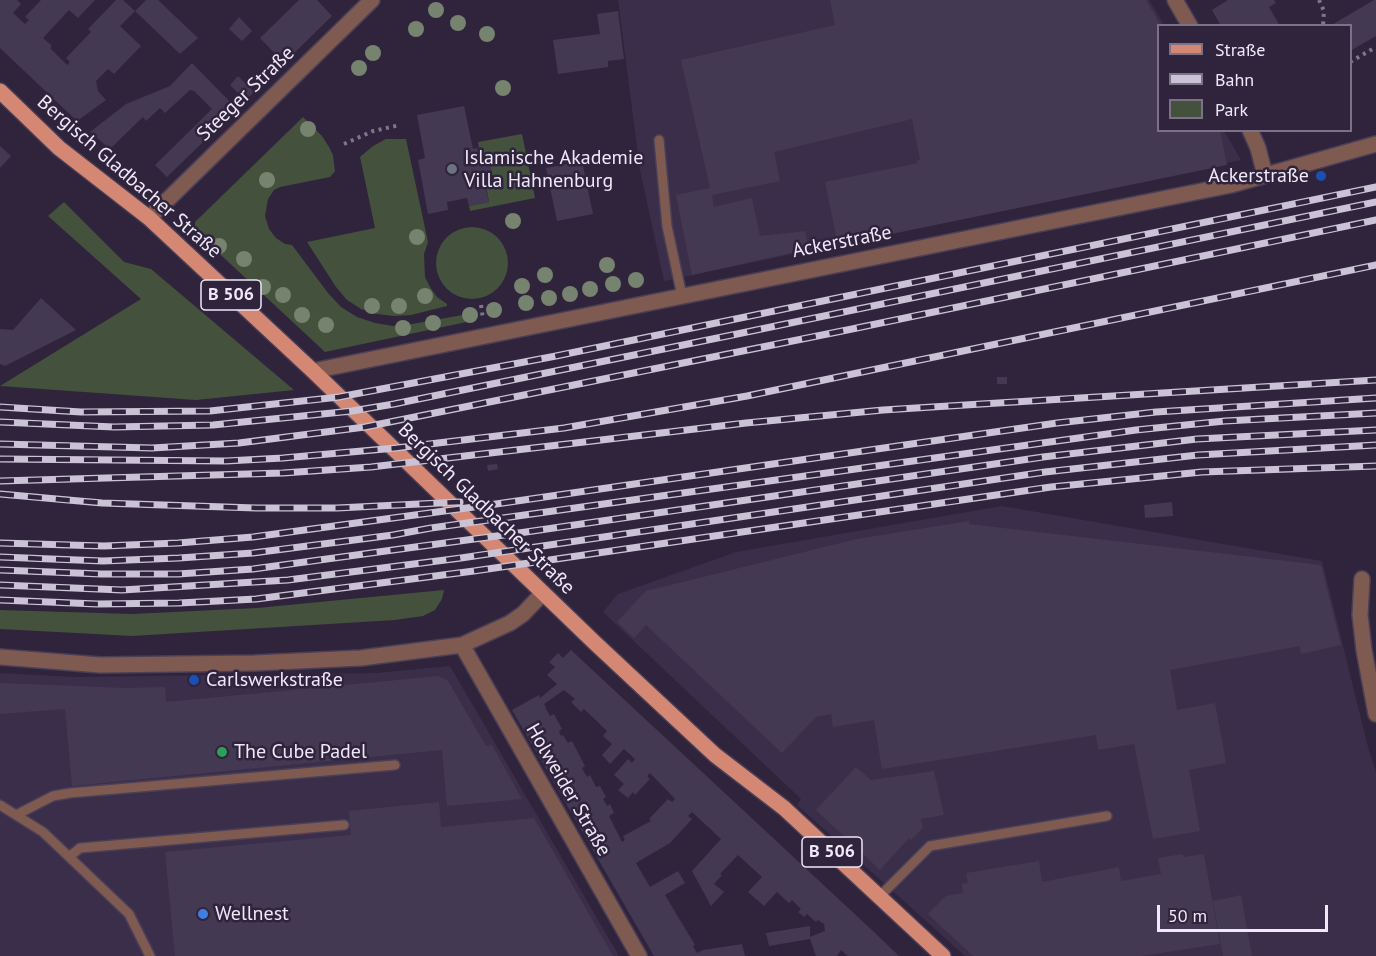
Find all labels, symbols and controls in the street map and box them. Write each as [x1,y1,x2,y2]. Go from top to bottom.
legend [1157,24,1352,132]
text: Straße [1215,38,1266,61]
street label: Steeger Straße [192,42,300,146]
text: Bahn [1215,68,1254,91]
street label: Bergisch Gladbacher Straße [32,90,226,264]
text: Park [1215,98,1248,121]
place label: Islamische Akademie Villa Hahnenburg [464,146,643,193]
marker: Islamische Akademie Villa Hahnenburg [445,162,459,176]
place label: Ackerstraße [1208,164,1309,188]
marker: Ackerstraße [1314,169,1328,183]
street label: Ackerstraße [790,221,894,263]
road number: B 506 [201,280,261,310]
street label: Bergisch Gladbacher Straße [393,418,579,600]
place label: Carlswerkstraße [206,668,343,692]
marker: Carlswerkstraße [187,673,201,687]
street label: Holweider Straße [520,719,616,861]
place label: The Cube Padel [234,740,367,764]
marker: The Cube Padel [215,745,229,759]
road number: B 506 [802,837,862,867]
scale bar [1160,893,1331,931]
place label: Wellnest [215,902,289,926]
text: 50 m [1168,904,1207,927]
marker: Wellnest [196,907,210,921]

